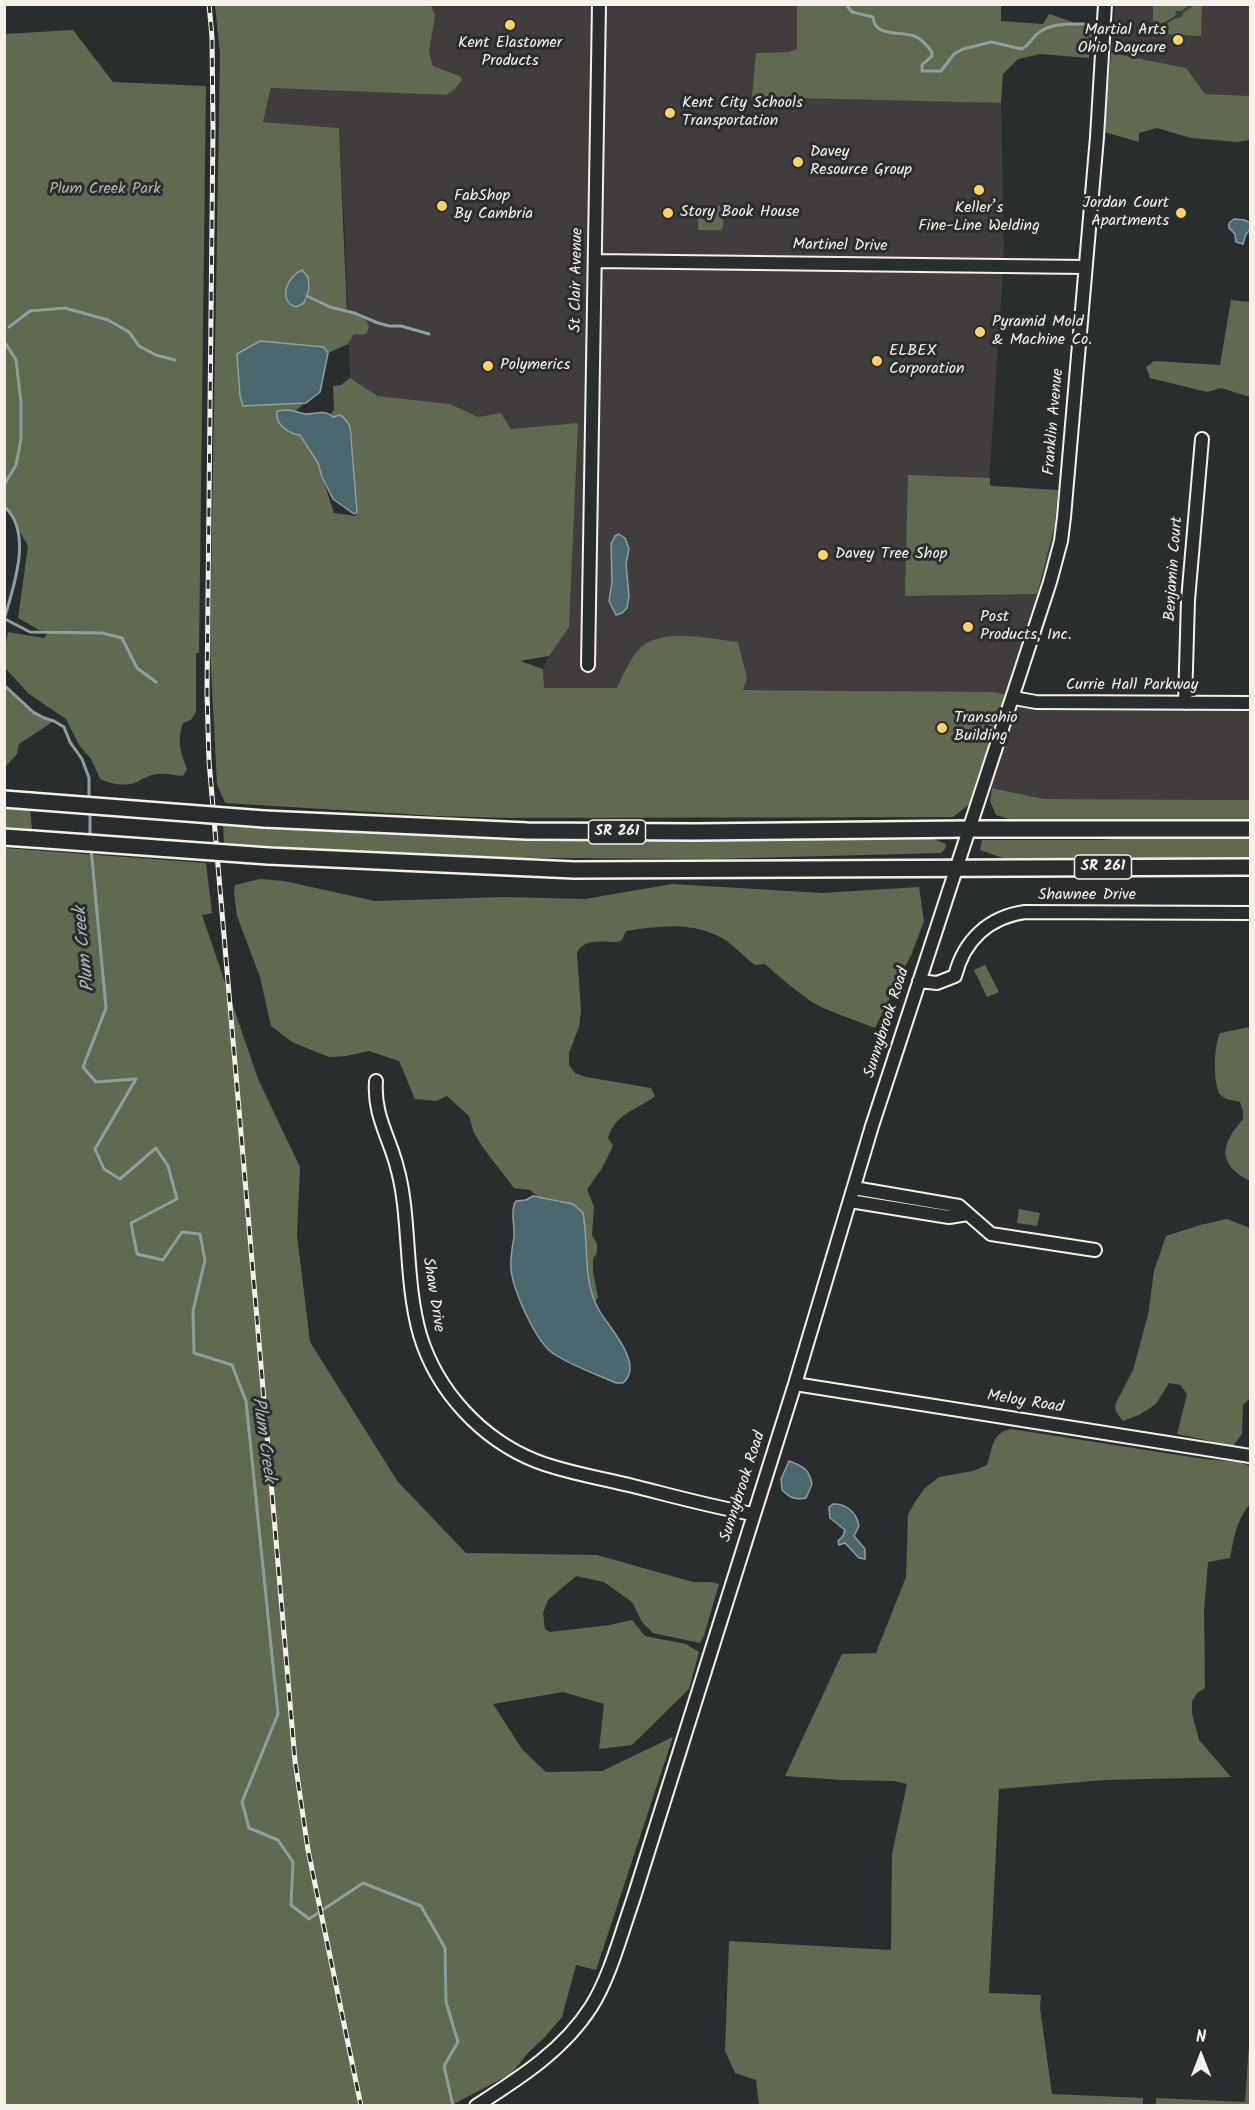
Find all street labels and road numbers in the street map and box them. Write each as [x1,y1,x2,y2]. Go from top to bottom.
street label: St Clair Avenue [567,227,589,333]
street label: Martinel Drive [792,237,888,257]
street label: Franklin Avenue [1041,368,1069,476]
street label: Benjamin Court [1162,516,1188,622]
street label: Currie Hall Parkway [1066,676,1198,696]
road number: SR 261 [588,820,646,844]
road number: SR 261 [1074,855,1132,879]
street label: Shawnee Drive [1038,886,1136,906]
street label: Sunnybrook Road [861,965,915,1081]
street label: Shaw Drive [417,1256,447,1334]
street label: Meloy Road [985,1387,1065,1419]
street label: Sunnybrook Road [717,1429,771,1545]

